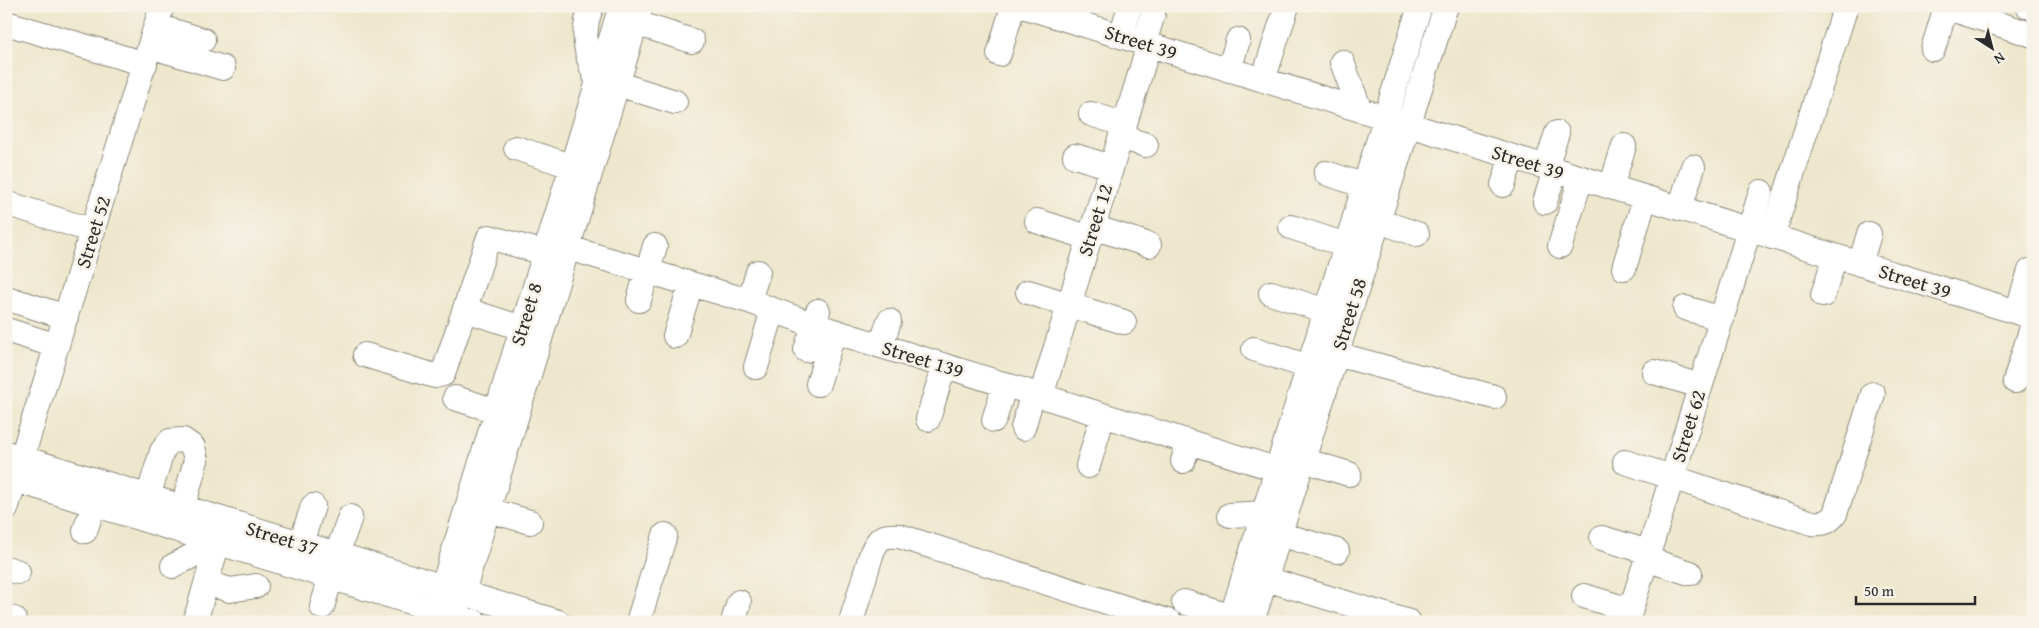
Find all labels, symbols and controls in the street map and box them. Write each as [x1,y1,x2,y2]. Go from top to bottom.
street label: Street 39 [1101,17,1181,66]
north arrow [1966,22,2016,72]
text: N [1989,48,2009,70]
street label: Street 39 [1488,137,1568,186]
street label: Street 12 [1070,180,1119,260]
street label: Street 52 [68,192,117,272]
street label: Street 39 [1875,256,1955,305]
street label: Street 58 [1324,274,1373,354]
street label: Street 8 [502,279,549,349]
street label: Street 139 [879,332,967,385]
street label: Street 62 [1663,386,1712,466]
street label: Street 37 [242,513,322,562]
scale bar [1856,573,1975,605]
text: 50 m [1864,580,1895,601]

